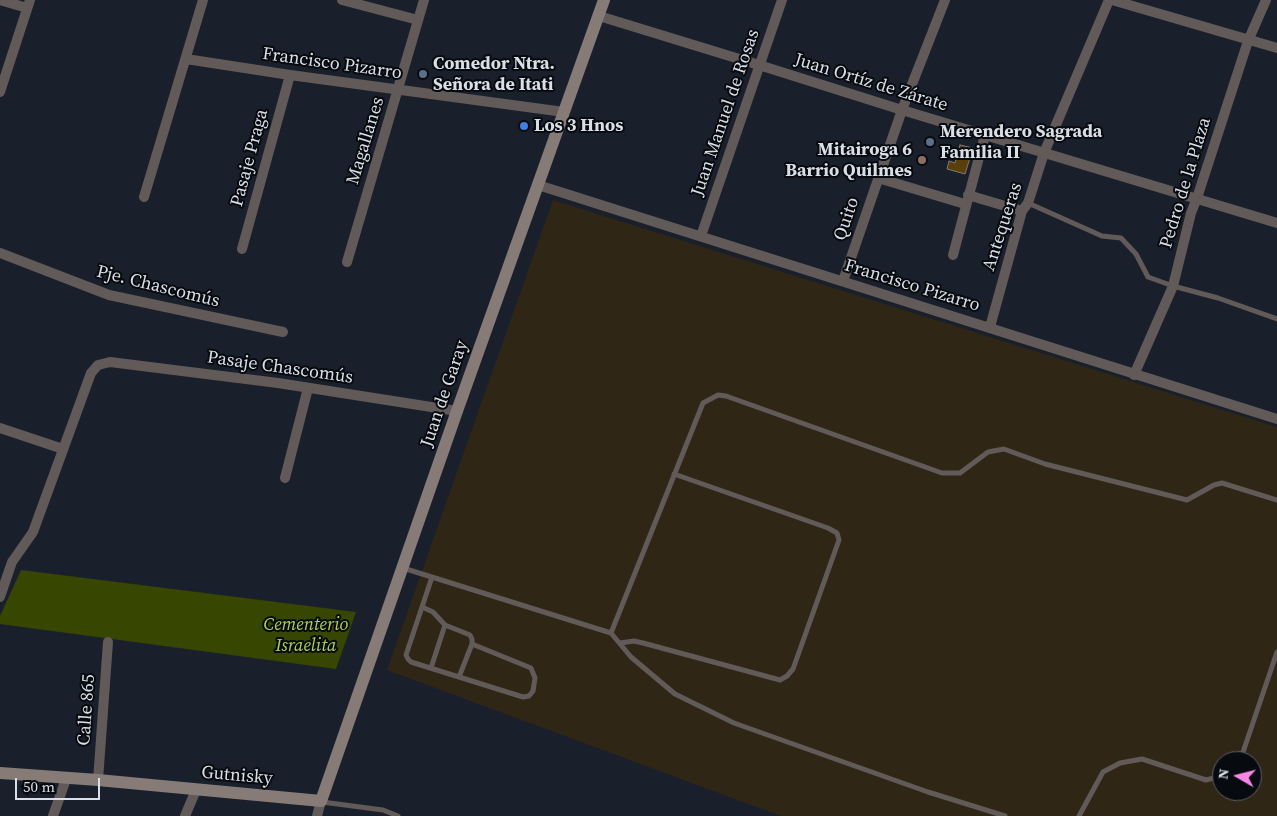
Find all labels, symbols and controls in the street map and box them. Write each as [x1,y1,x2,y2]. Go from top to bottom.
street label: Juan Manuel de Rosas [687,27,765,199]
street label: Francisco Pizarro [261,44,403,84]
street label: Juan Ortíz de Zárate [792,49,950,117]
place label: Comedor Ntra. Señora de Itati [433,53,555,96]
marker: Comedor Ntra. Señora de Itati [417,68,429,80]
street label: Magallanes [342,95,390,187]
street label: Pasaje Praga [227,107,273,209]
place label: Los 3 Hnos [534,115,623,137]
street label: Pedro de la Plaza [1156,115,1216,251]
marker: Los 3 Hnos [518,120,530,132]
place label: Merendero Sagrada Familia II [940,121,1102,163]
marker: Merendero Sagrada Familia II [924,136,936,148]
place label: Mitairoga 6 Barrio Quilmes [785,139,912,182]
marker: Mitairoga 6 Barrio Quilmes [916,154,928,166]
street label: Antequeras [979,180,1027,274]
street label: Quito [830,195,864,243]
street label: Francisco Pizarro [842,255,982,317]
street label: Pje. Chascomús [94,261,222,313]
street label: Juan de Garay [417,338,473,450]
street label: Pasaje Chascomús [206,347,354,389]
park label: Cementerio Israelita [264,614,348,656]
street label: Calle 865 [74,674,100,746]
north arrow [1212,751,1262,801]
street label: Gutnisky [200,762,274,790]
scale bar [18,768,102,800]
text: N [1213,768,1234,781]
text: 50 m [23,776,55,797]

